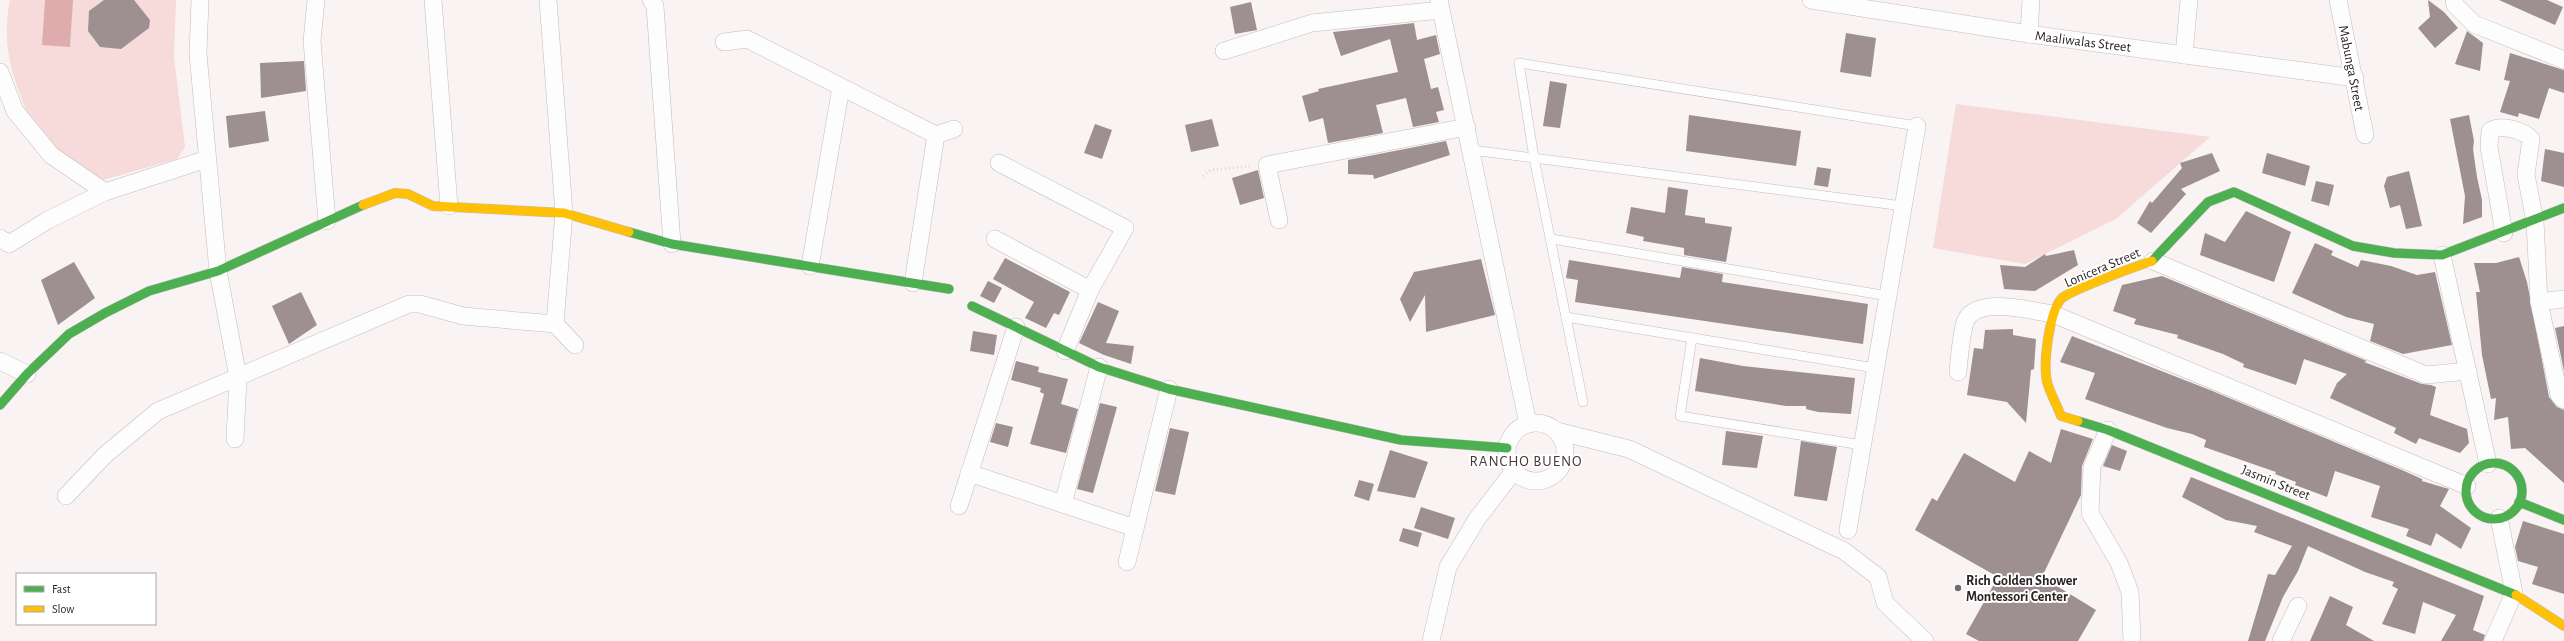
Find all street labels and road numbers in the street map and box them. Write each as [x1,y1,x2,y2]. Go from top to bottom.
street label: Mabunga Street [2336,24,2366,113]
street label: Maaliwalas Street [2034,29,2132,55]
street label: Lonicera Street [2062,245,2143,290]
street label: Jasmin Street [2239,463,2312,503]

